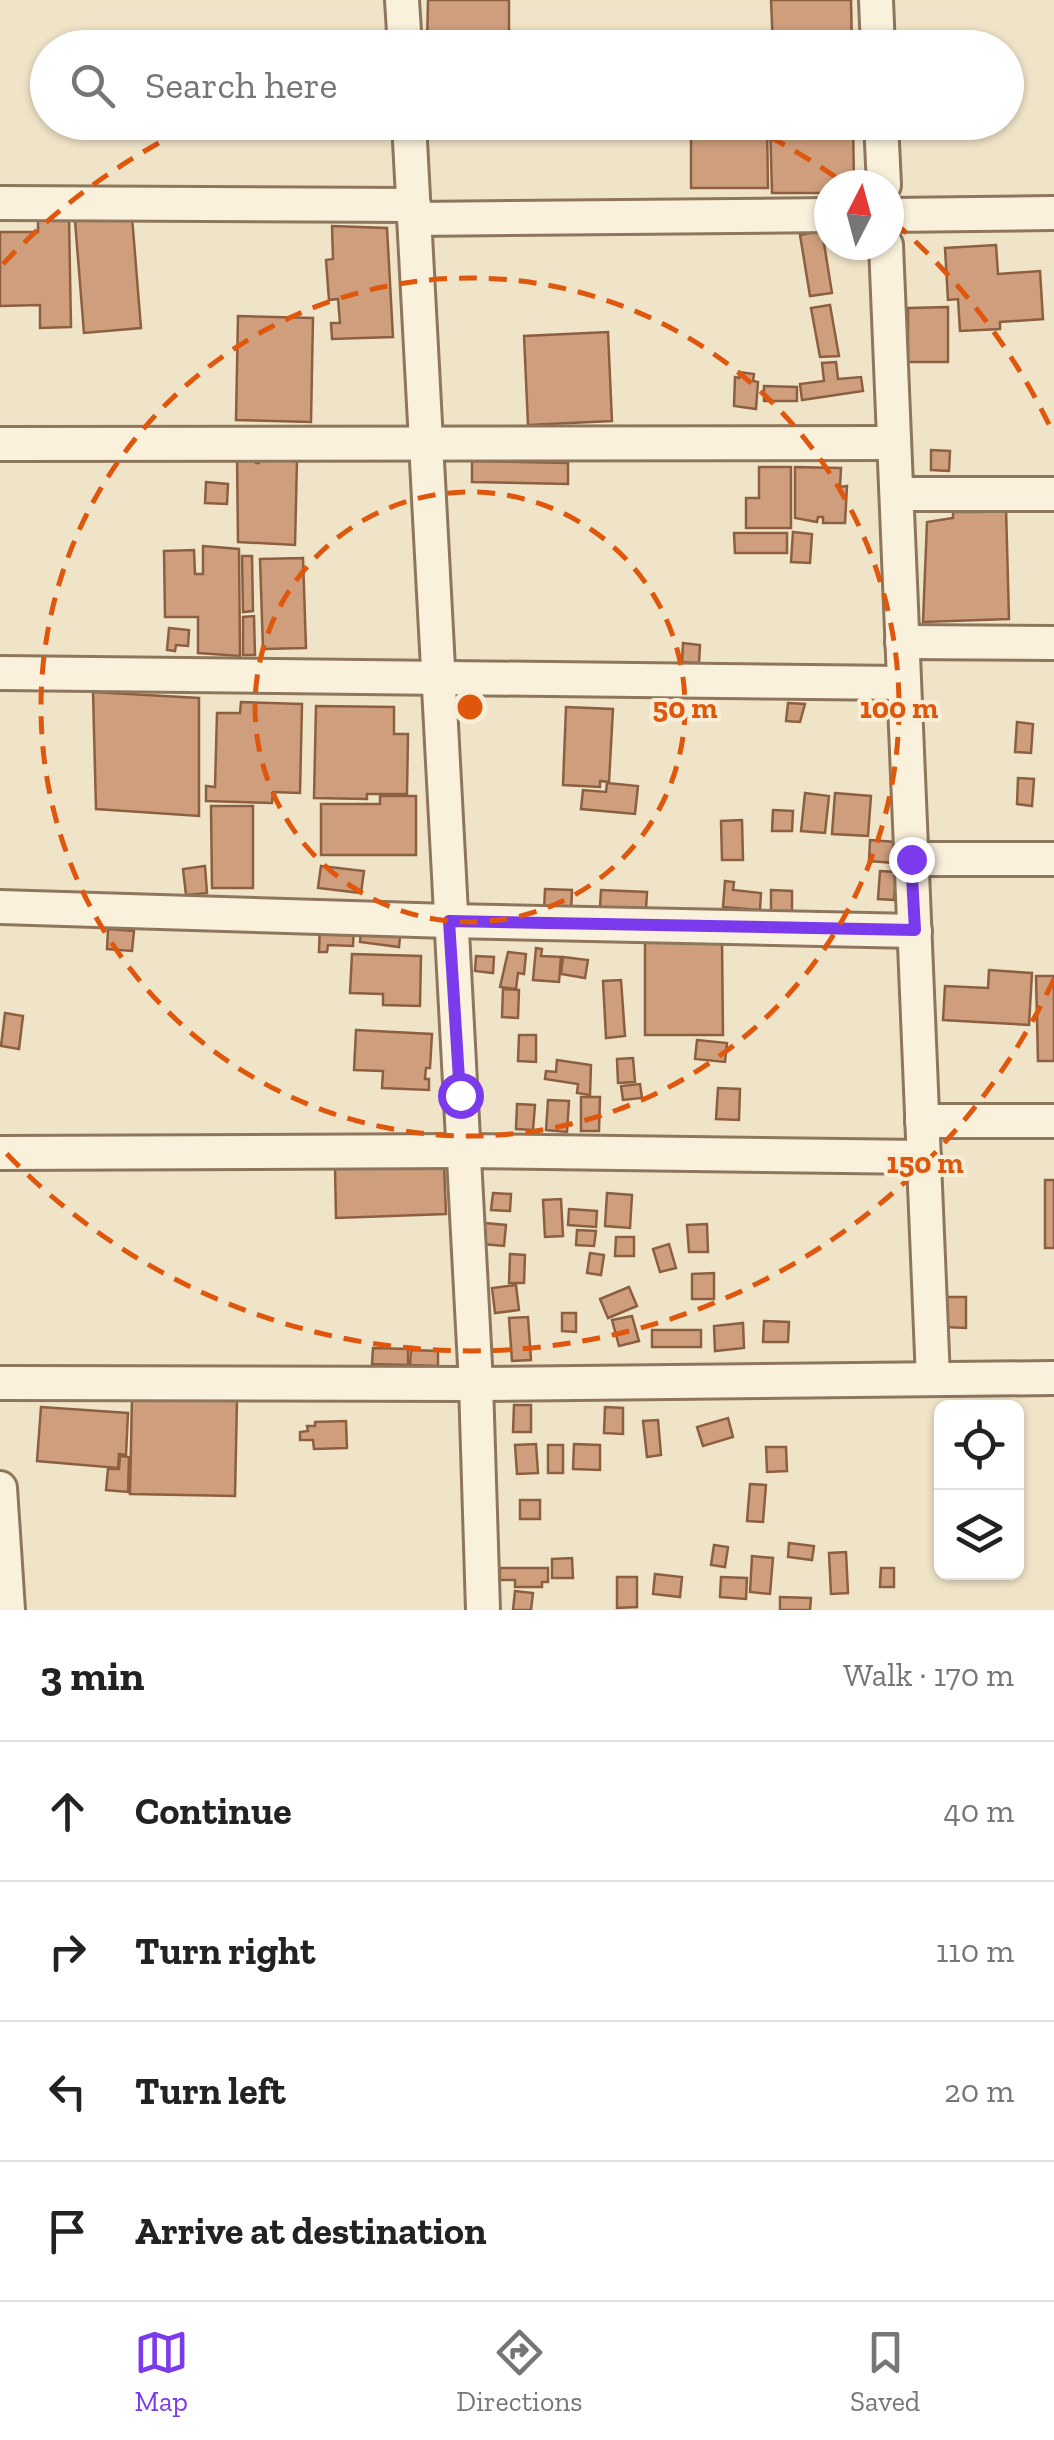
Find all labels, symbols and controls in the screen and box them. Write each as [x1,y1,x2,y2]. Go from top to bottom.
search box [30,30,1024,140]
icon: search [65,58,120,113]
text: Search here [145,62,337,108]
north arrow [814,170,904,260]
centre of rings [452,689,488,725]
text: 50 m [653,690,717,726]
text: 100 m [860,690,938,726]
route end [889,837,935,883]
route start [438,1073,484,1119]
text: 150 m [887,1145,963,1181]
map controls [934,1400,1024,1580]
button: locate [934,1400,1024,1490]
button: layers [934,1490,1024,1580]
text: 3 min [40,1650,145,1701]
text: Walk · 170 m [843,1656,1014,1694]
icon: ahead [40,1784,95,1839]
text: Continue [135,1788,292,1834]
text: 40 m [943,1792,1014,1830]
icon: right [40,1924,95,1979]
text: Turn right [135,1928,315,1974]
text: 110 m [936,1932,1014,1970]
icon: left [40,2064,95,2119]
text: Turn left [135,2068,286,2114]
text: 20 m [944,2072,1014,2110]
icon: arrive [40,2204,95,2259]
text: Arrive at destination [135,2208,486,2254]
tab: Map [134,2325,189,2418]
tab: Directions [456,2325,583,2418]
tab: Saved [850,2325,920,2418]

